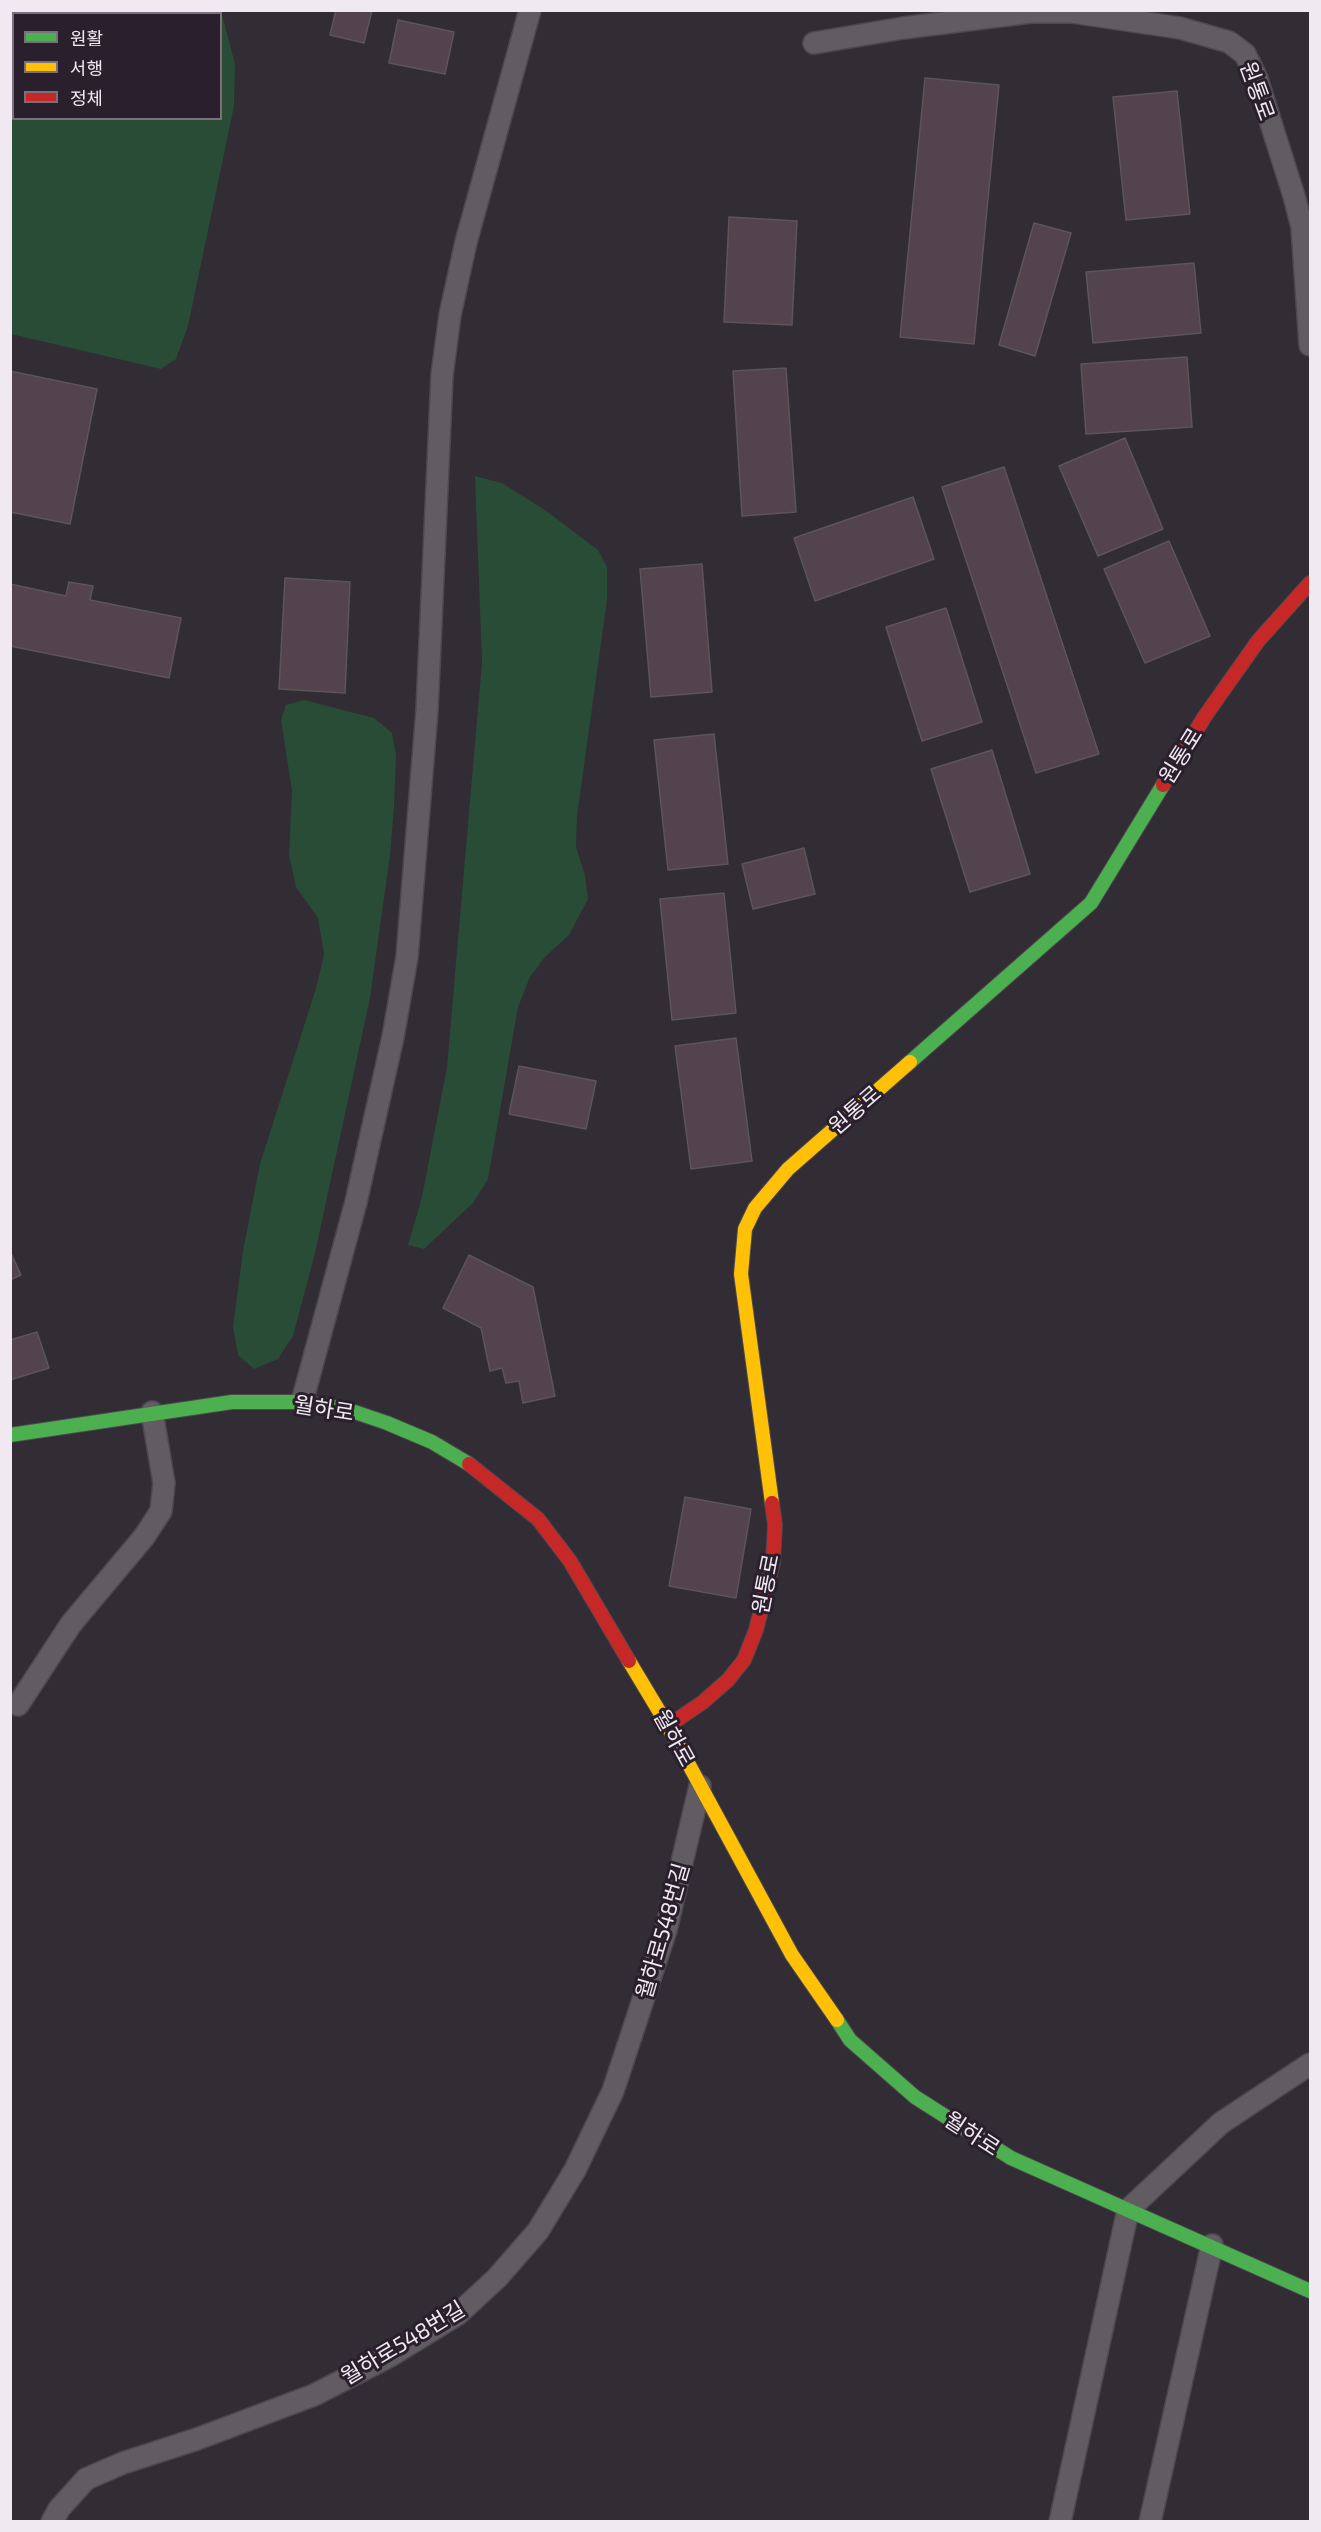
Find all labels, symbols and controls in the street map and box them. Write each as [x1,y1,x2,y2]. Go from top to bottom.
legend [12,12,222,120]
text: 원활 [70,27,103,49]
text: 서행 [70,57,103,79]
street label: 원통로 [1234,58,1280,124]
text: 정체 [70,87,103,109]
street label: 원통로 [1154,723,1208,789]
street label: 원통로 [823,1080,887,1140]
street label: 월하로 [292,1391,356,1427]
street label: 원통로 [747,1552,785,1616]
street label: 월하로 [648,1705,700,1771]
street label: 월하로548번길 [631,1860,695,2002]
street label: 월하로 [939,2106,1005,2162]
street label: 월하로548번길 [336,2296,470,2390]

